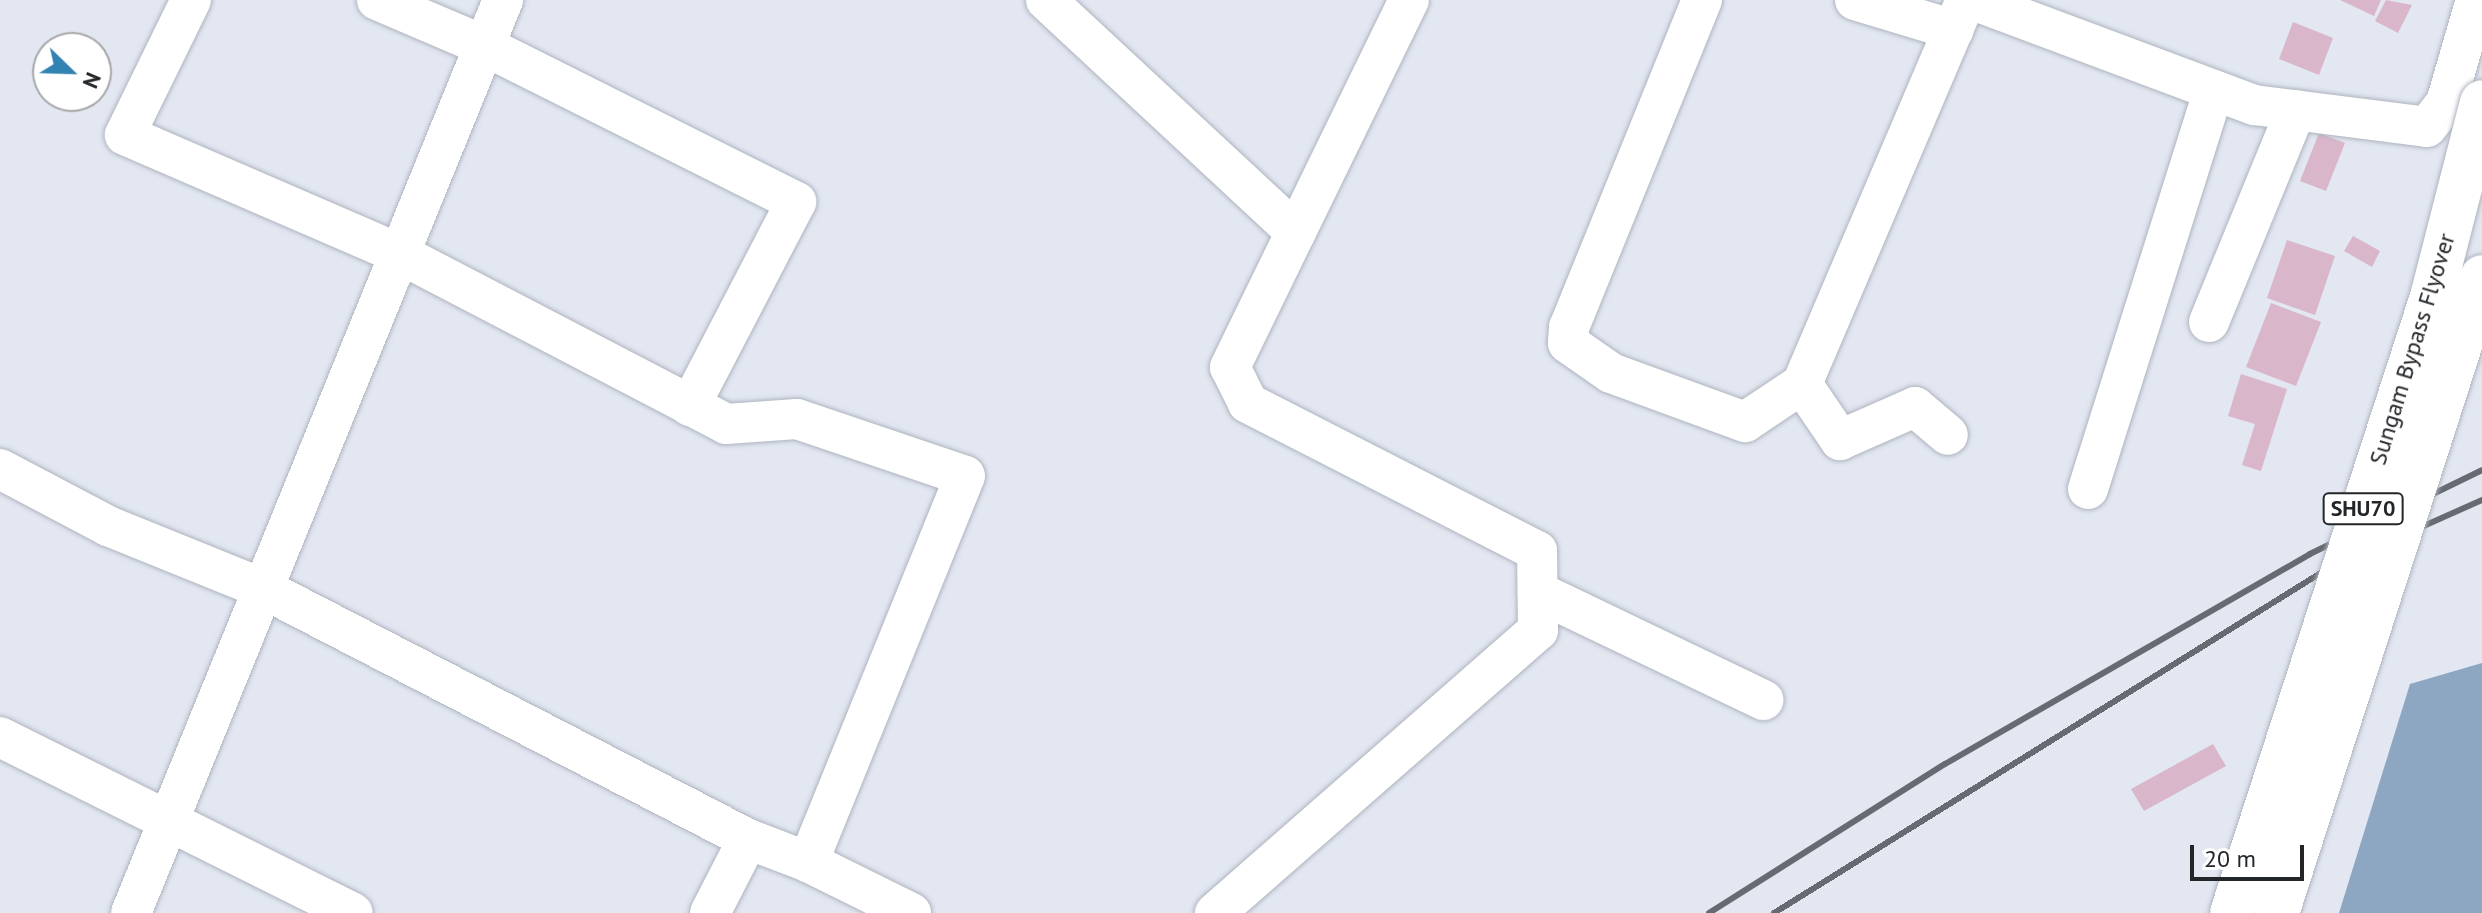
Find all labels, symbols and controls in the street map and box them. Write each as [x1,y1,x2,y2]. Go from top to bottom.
north arrow [32,32,112,112]
text: N [77,68,108,93]
street label: Sungam Bypass Flyover [2363,230,2461,468]
road number: SHU70 [2321,491,2405,527]
scale bar [2194,829,2308,879]
text: 20 m [2204,843,2256,874]

